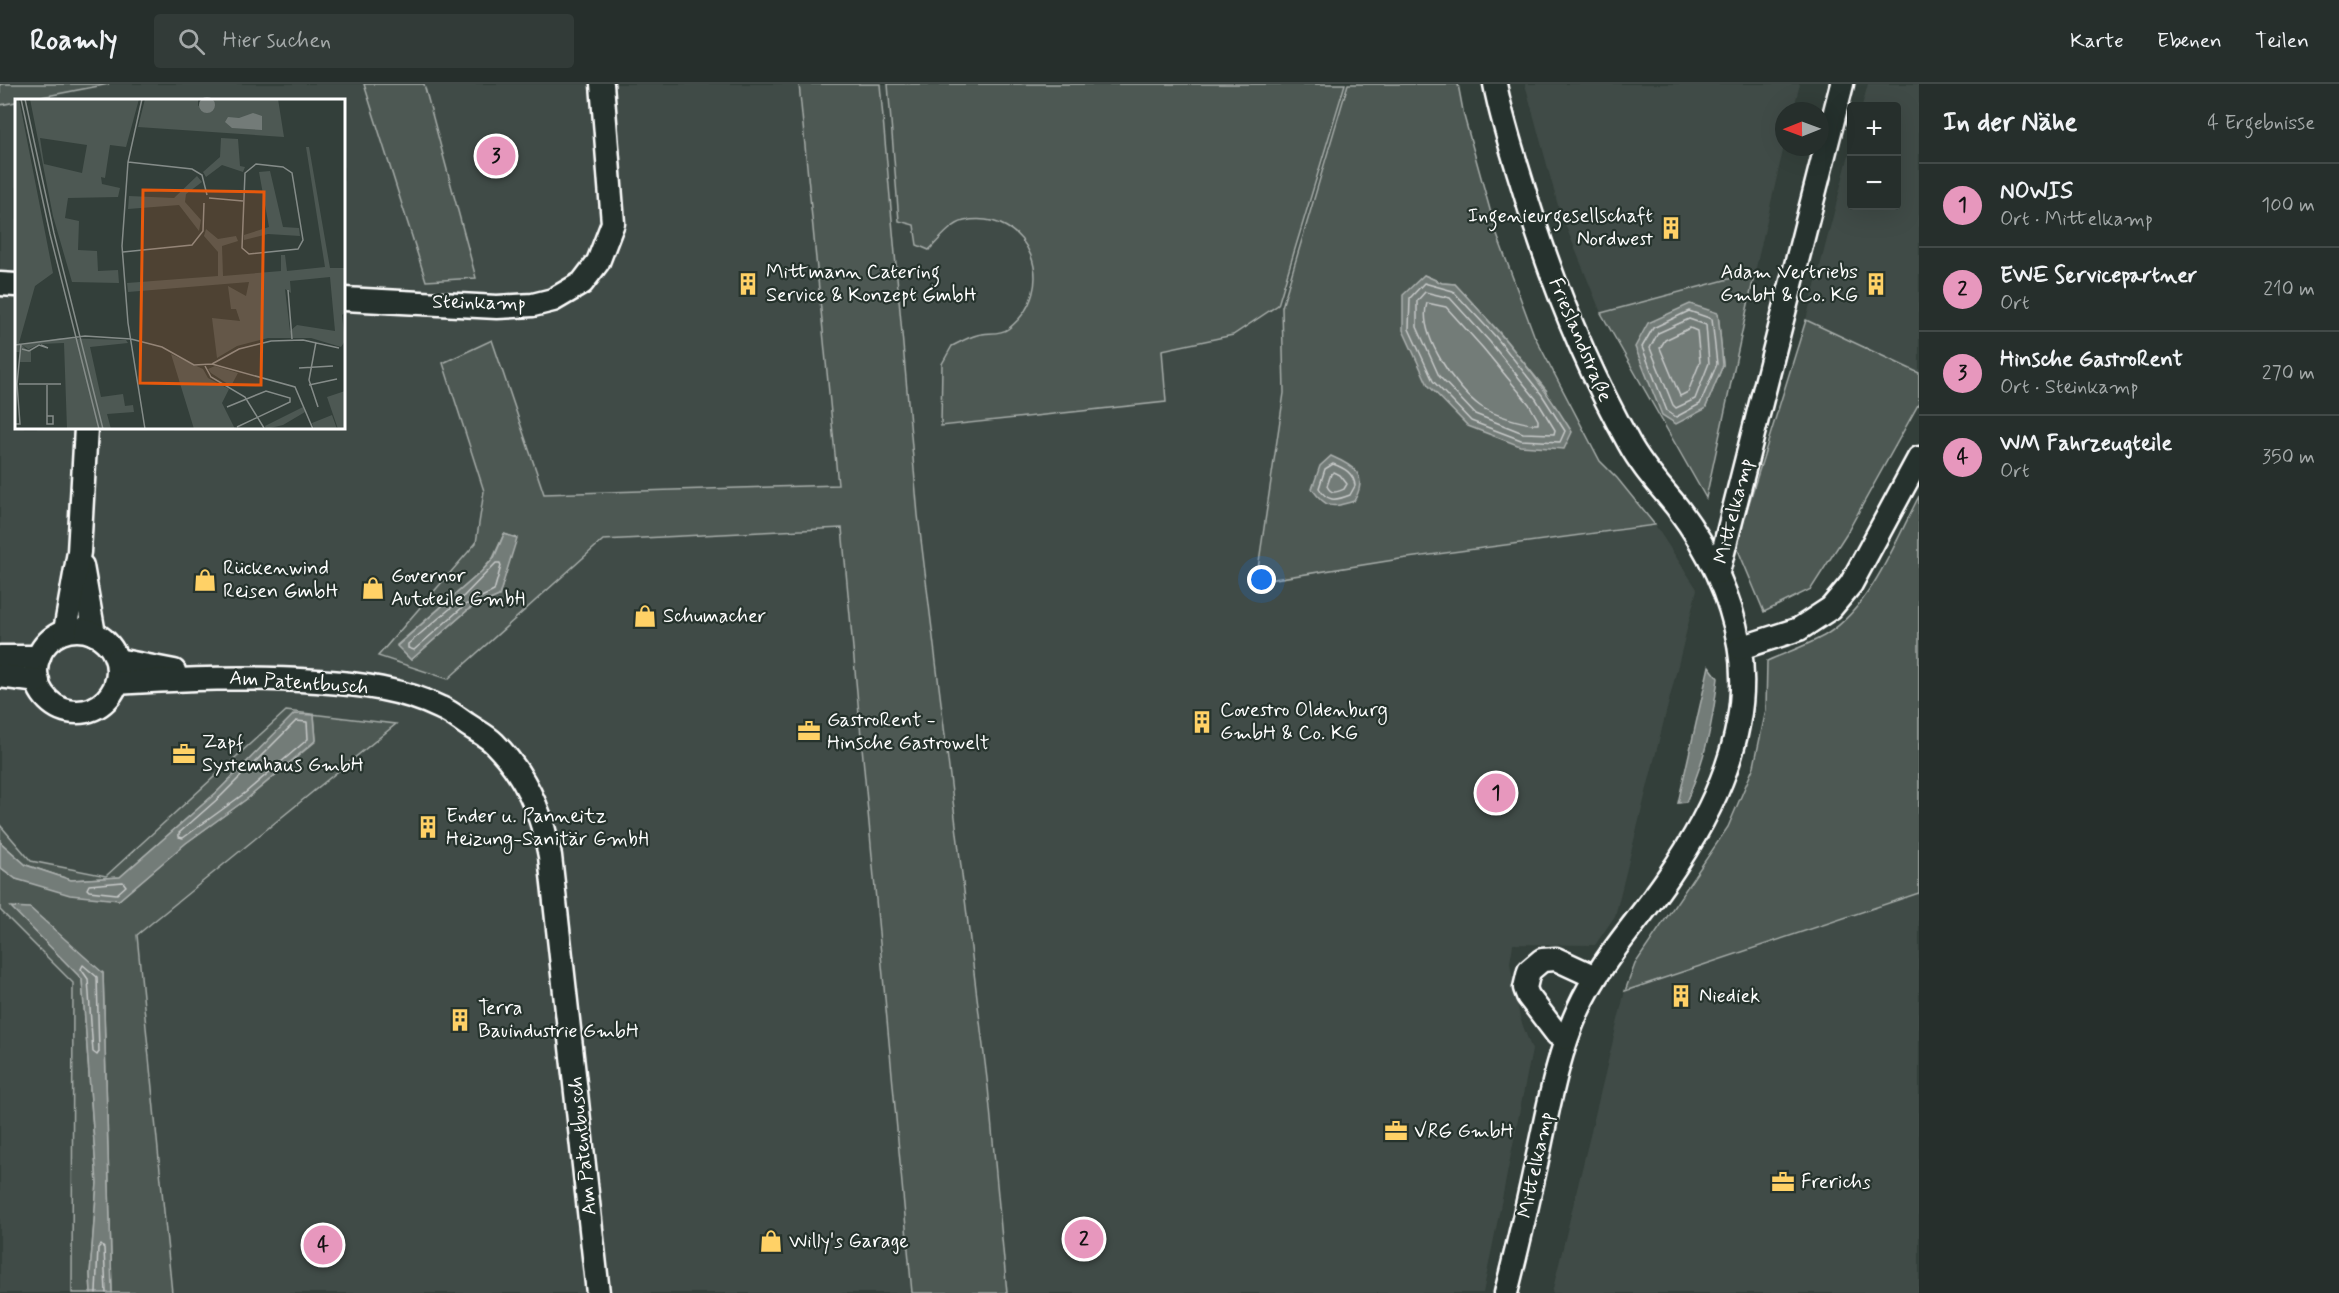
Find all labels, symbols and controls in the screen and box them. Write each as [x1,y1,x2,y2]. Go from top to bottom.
search box [154,14,574,68]
text: Roamly [30,23,118,60]
icon: search [175,25,208,58]
text: Hier suchen [223,27,331,55]
text: Karte [2070,27,2124,55]
text: Ebenen [2157,27,2222,55]
text: Teilen [2255,27,2309,55]
inset map [15,99,345,429]
north arrow [1775,102,1829,156]
map controls [1847,102,1901,210]
button: + [1847,102,1901,156]
text: In der Nähe [1943,106,2077,140]
text: 4 Ergebnisse [2207,110,2315,137]
pin: 3 [476,134,516,178]
button: − [1847,156,1901,210]
text: NOWIS [2000,178,2073,206]
text: 1 [1958,192,1967,219]
text: 100 m [2261,192,2315,219]
place label: Ingenieurgesellschaft Nordwest [1468,203,1653,253]
text: Ort · Mittelkamp [2000,206,2153,233]
building icon: Ingenieurgesellschaft Nordwest [1658,215,1684,241]
place label: Mittmann Catering Service & Konzept GmbH [766,259,977,309]
place label: Adam Vertriebs GmbH & Co. KG [1720,259,1858,309]
text: EWE Servicepartner [2000,262,2197,290]
building icon: Mittmann Catering Service & Konzept GmbH [735,271,761,297]
building icon: Adam Vertriebs GmbH & Co. KG [1863,271,1889,297]
street label: Frieslandstraße [1542,274,1618,406]
text: 2 [1958,276,1967,303]
text: 210 m [2263,276,2315,303]
street label: Steinkamp [432,289,526,317]
text: Ort [2000,290,2029,317]
text: Hinsche GastroRent [2000,346,2183,374]
text: 3 [1958,360,1967,387]
text: 270 m [2262,360,2315,387]
text: Ort · Steinkamp [2000,374,2139,401]
text: WM Fahrzeugteile [2000,430,2172,458]
text: 4 [1957,444,1968,471]
text: 350 m [2262,444,2315,471]
street label: Mittelkamp [1708,455,1760,567]
text: Ort [2000,458,2029,485]
place label: Rückenwind Reisen GmbH [223,555,338,605]
place label: Governor Autoteile GmbH [391,563,525,613]
your location [1247,565,1276,594]
shop icon: Rückenwind Reisen GmbH [192,567,218,593]
shop icon: Governor Autoteile GmbH [360,575,386,601]
shop icon: Schumacher [632,603,658,629]
place label: Schumacher [663,603,766,630]
street label: Am Patentbusch [229,665,369,701]
place label: Covestro Oldenburg GmbH & Co. KG [1220,697,1388,747]
place label: GastroRent - Hinsche Gastrowelt [827,707,989,757]
building icon: Covestro Oldenburg GmbH & Co. KG [1189,709,1215,735]
office icon: GastroRent - Hinsche Gastrowelt [796,718,822,744]
place label: Zapf Systemhaus GmbH [202,729,364,779]
office icon: Zapf Systemhaus GmbH [171,741,197,767]
pin: 1 [1476,770,1516,816]
place label: Ender u. Panneitz Heizung-Sanitär GmbH [446,803,649,854]
building icon: Ender u. Panneitz Heizung-Sanitär GmbH [415,814,441,840]
building icon: Niediek [1668,983,1694,1009]
place label: Niediek [1699,983,1760,1010]
place label: Terra Bauindustrie GmbH [478,995,639,1045]
building icon: Terra Bauindustrie GmbH [447,1007,473,1033]
street label: Am Patentbusch [562,1075,604,1217]
street label: Mittelkamp [1512,1109,1560,1221]
office icon: VRG GmbH [1383,1118,1409,1144]
place label: VRG GmbH [1414,1118,1513,1145]
office icon: Frerichs [1770,1169,1796,1195]
place label: Frerichs [1801,1169,1871,1196]
pin: 2 [1064,1216,1104,1262]
pin: 4 [304,1222,342,1268]
shop icon: Willy's Garage [758,1228,784,1254]
place label: Willy's Garage [789,1228,909,1255]

